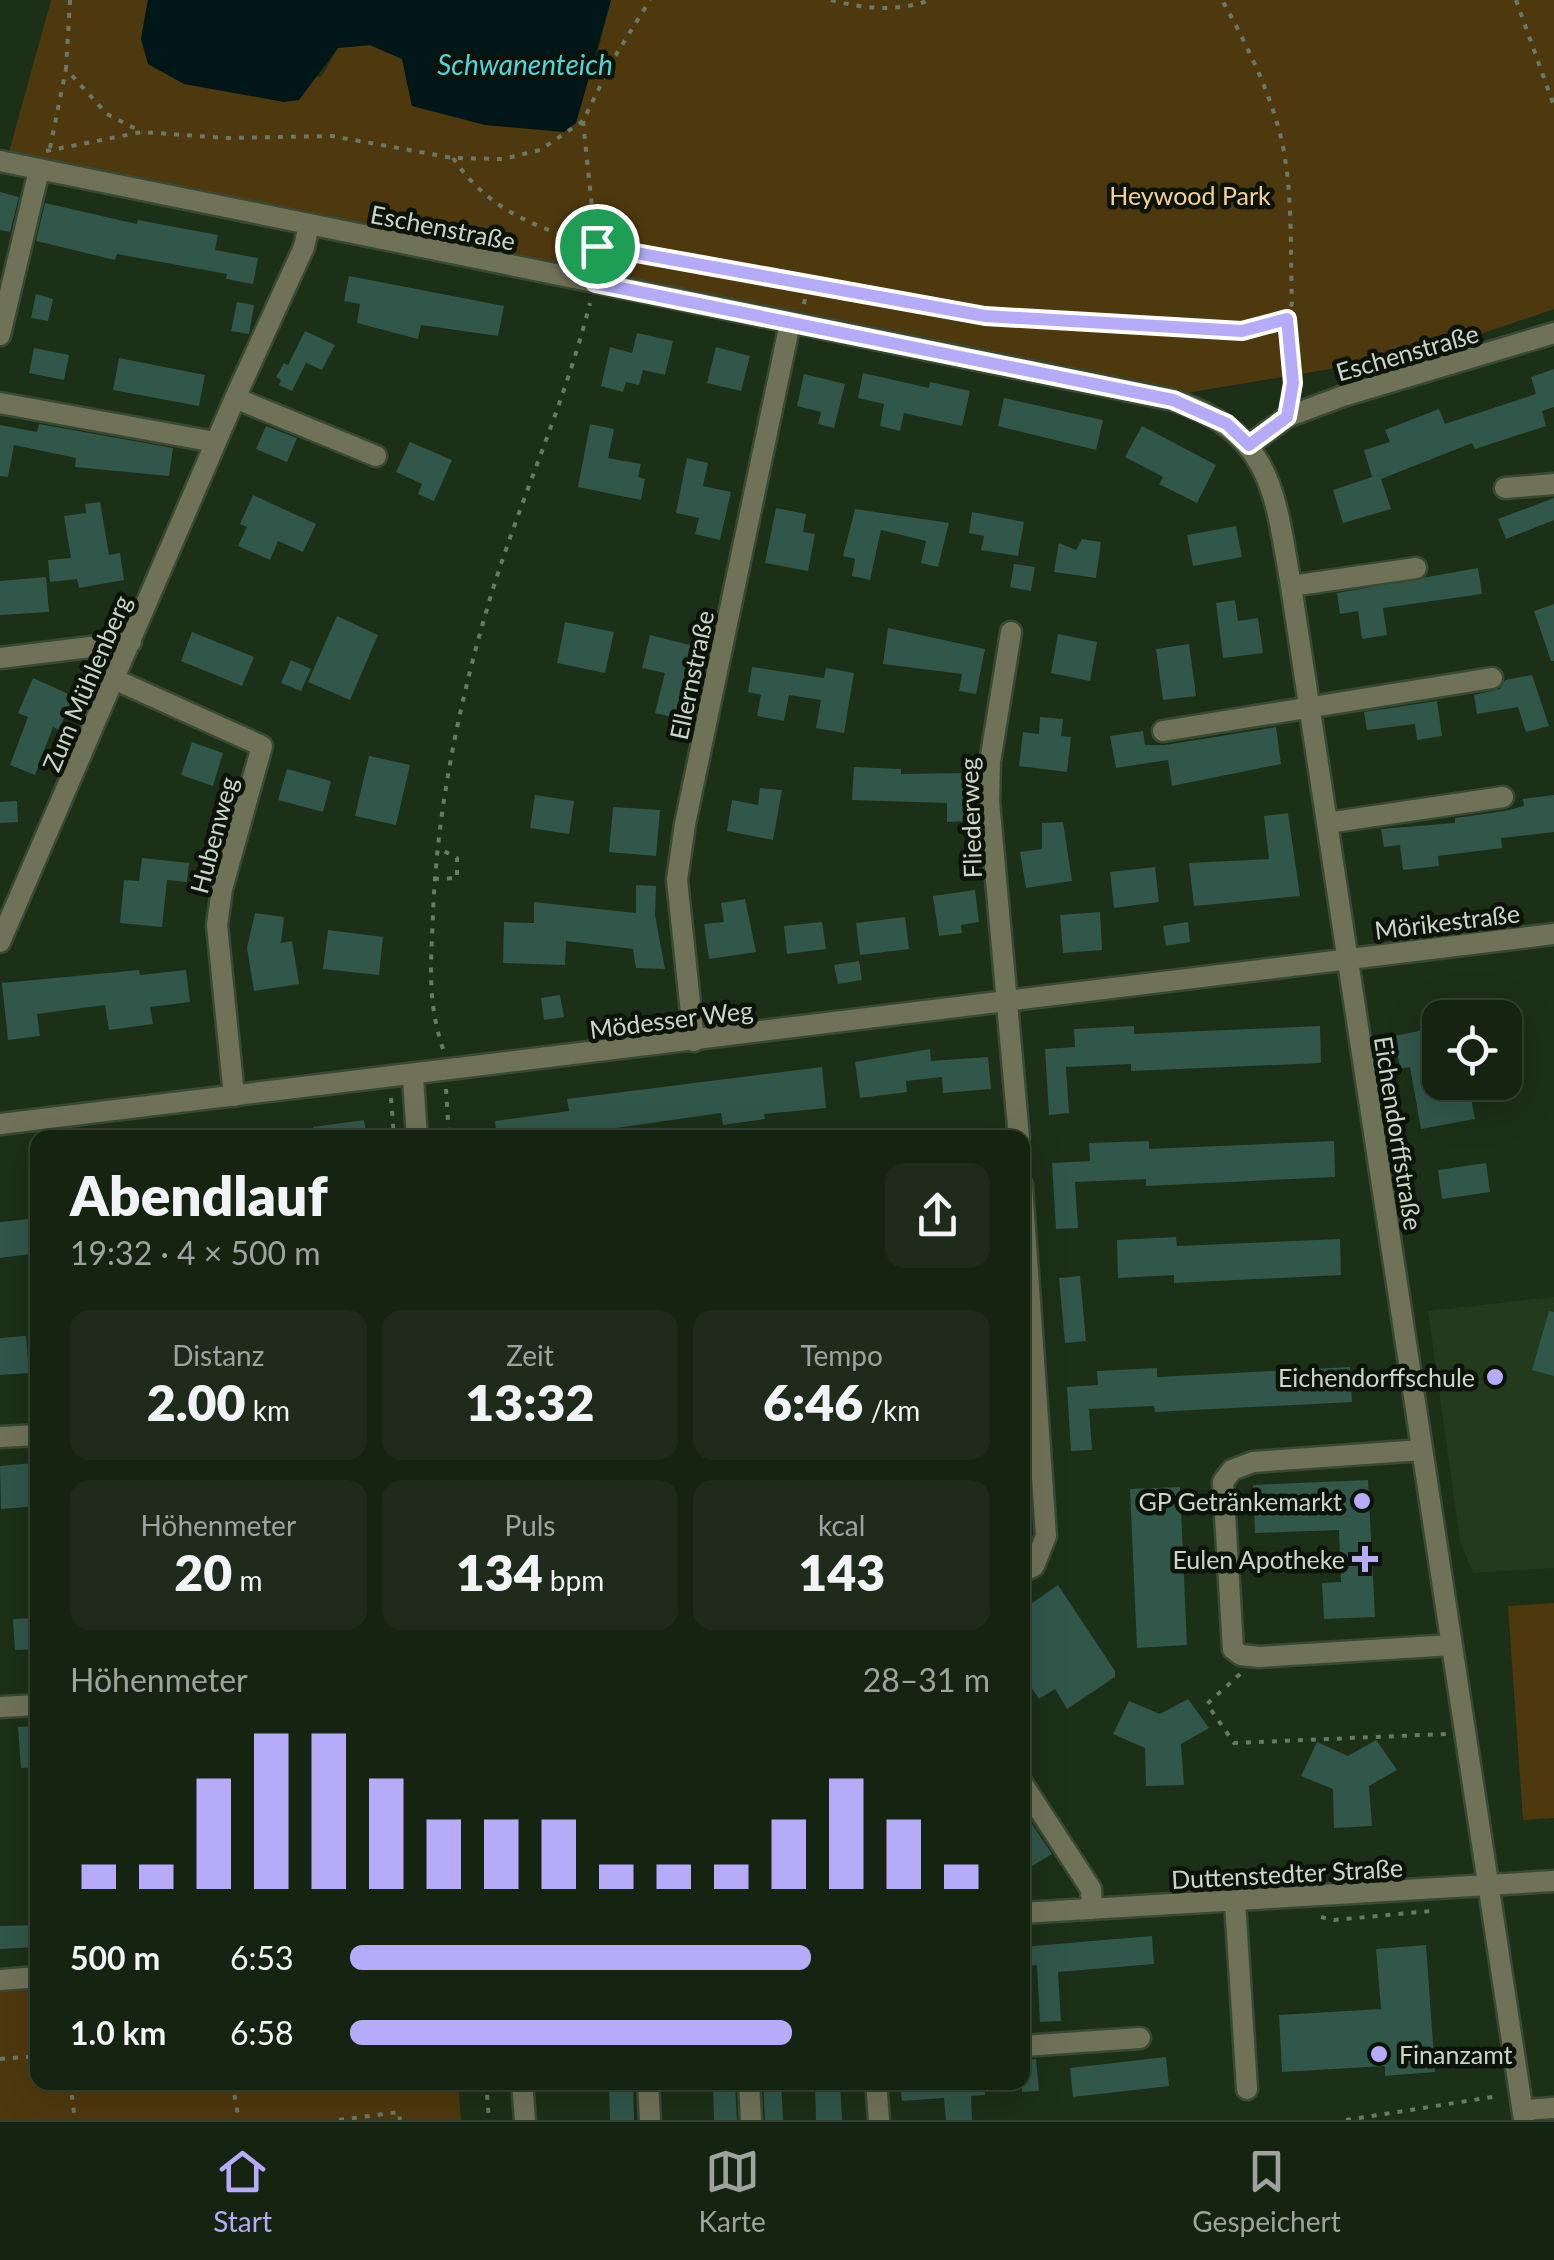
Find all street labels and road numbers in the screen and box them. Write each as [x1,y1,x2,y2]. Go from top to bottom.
street label: Eschenstraße [368,198,518,256]
street label: Eschenstraße [1332,317,1482,387]
street label: Zum Mühlenberg [35,590,137,776]
street label: Ellernstraße [663,608,719,742]
street label: Fliederweg [953,757,987,879]
street label: Hubenweg [183,773,243,897]
street label: Mörikestraße [1373,897,1521,945]
street label: Mödesser Weg [588,994,754,1044]
street label: Eichendorffstraße [1369,1034,1429,1232]
street label: Duttenstedter Straße [1170,1852,1404,1894]

